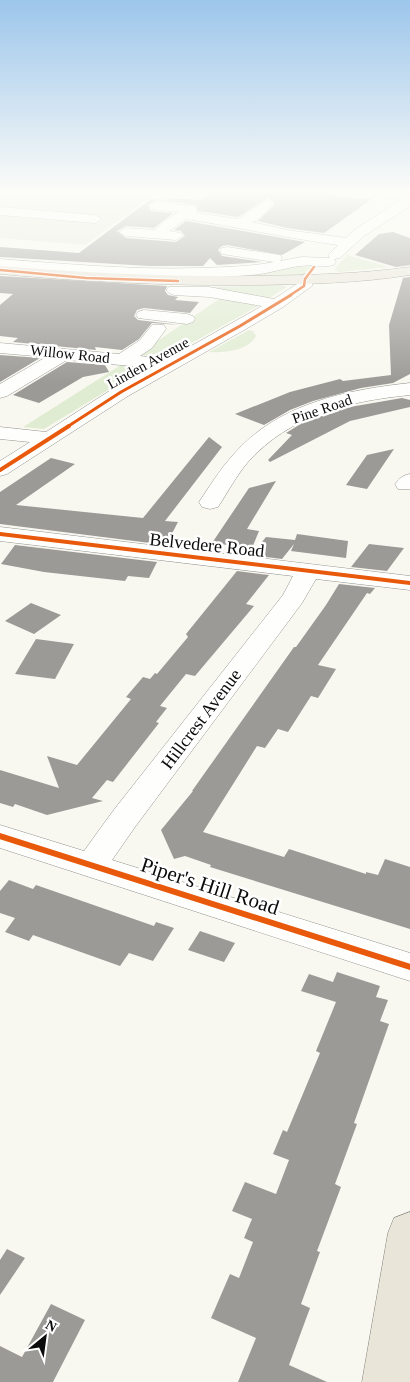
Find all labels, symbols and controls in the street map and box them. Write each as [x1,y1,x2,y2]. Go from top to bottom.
street label: Linden Avenue [104,334,192,392]
street label: Willow Road [29,342,111,366]
street label: Pine Road [290,391,354,427]
street label: Belvedere Road [149,529,265,561]
street label: Hillcrest Avenue [157,665,245,773]
street label: Piper's Hill Road [138,852,283,920]
north arrow [20,1312,70,1362]
text: N [43,1317,59,1335]

